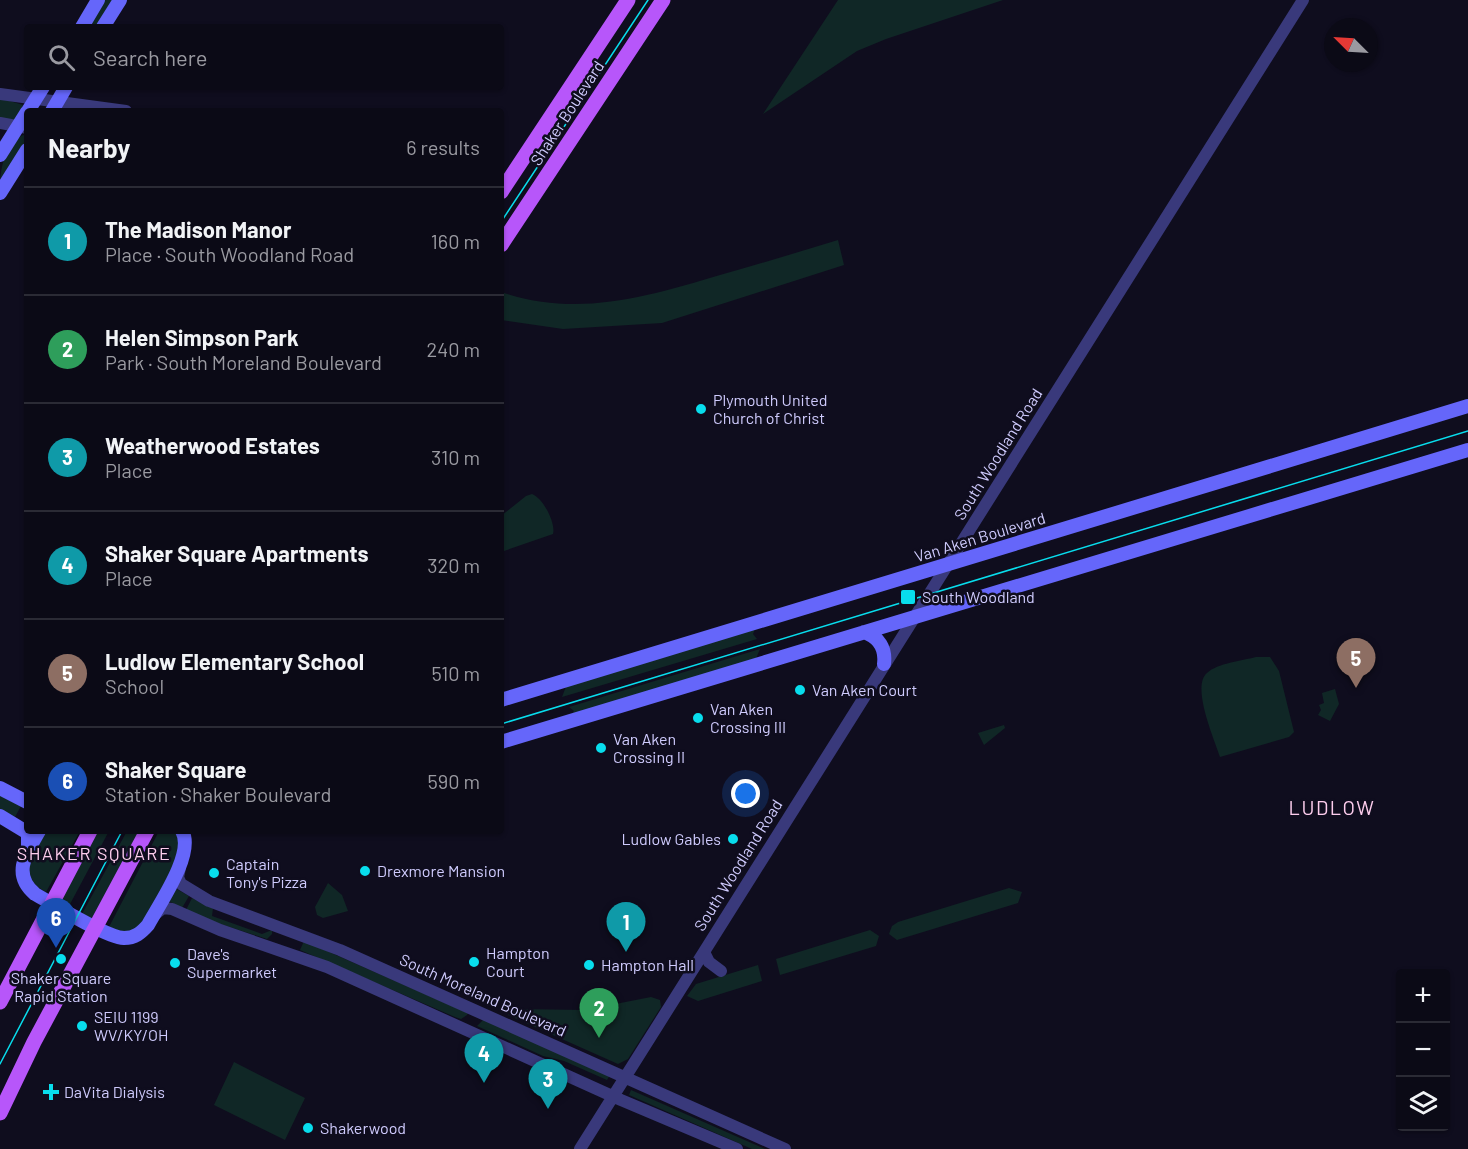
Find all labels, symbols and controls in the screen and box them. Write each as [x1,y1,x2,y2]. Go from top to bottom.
north arrow [1324,18,1378,72]
search box [24,24,504,90]
icon: search [45,41,78,74]
text: Search here [93,44,207,70]
street label: Shaker Boulevard [526,57,607,169]
text: Nearby [48,132,130,163]
text: 6 results [406,135,480,159]
text: The Madison Manor [105,216,291,242]
text: 1 [64,229,71,253]
text: 160 m [431,229,480,253]
text: Place · South Woodland Road [105,242,354,266]
text: Helen Simpson Park [105,324,299,350]
text: 2 [62,337,73,361]
text: 240 m [426,337,480,361]
text: Park · South Moreland Boulevard [105,350,382,374]
street label: South Woodland Road [949,384,1046,523]
place label: Plymouth United Church of Christ [713,390,828,427]
marker: Plymouth United Church of Christ [694,402,708,416]
text: Weatherwood Estates [105,432,320,458]
text: 3 [62,445,73,469]
text: 310 m [431,445,480,469]
text: Place [105,458,153,482]
street label: Van Aken Boulevard [912,508,1048,565]
text: Shaker Square Apartments [105,540,369,566]
text: 4 [61,553,74,577]
text: 320 m [427,553,480,577]
text: Place [105,566,153,590]
place label: South Woodland [922,587,1035,606]
marker: South Woodland [899,588,917,606]
pin: 5 [1336,638,1376,688]
text: Ludlow Elementary School [105,648,364,674]
text: 5 [62,661,73,685]
text: 510 m [431,661,480,685]
text: School [105,674,164,698]
place label: Van Aken Court [812,680,917,699]
marker: Van Aken Court [793,683,807,697]
place label: Van Aken Crossing III [710,699,786,736]
marker: Van Aken Crossing III [691,711,705,725]
place label: Van Aken Crossing II [613,729,685,766]
marker: Van Aken Crossing II [594,741,608,755]
text: Shaker Square [105,756,247,782]
text: 6 [62,769,73,793]
text: 590 m [427,769,480,793]
your location [731,779,760,808]
text: Station · Shaker Boulevard [105,782,331,806]
street label: South Woodland Road [689,795,786,934]
district label: LUDLOW [1289,795,1375,819]
place label: Ludlow Gables [621,829,721,848]
marker: Ludlow Gables [726,832,740,846]
district label: SHAKER SQUARE [17,842,171,864]
place label: Captain Tony's Pizza [226,854,307,891]
place label: Drexmore Mansion [377,861,505,880]
marker: Drexmore Mansion [358,864,372,878]
marker: Captain Tony's Pizza [207,866,221,880]
pin: 6 [36,898,76,948]
pin: 1 [606,902,646,952]
place label: Hampton Court [486,943,550,980]
place label: Dave's Supermarket [187,944,277,981]
street label: South Moreland Boulevard [397,949,569,1040]
marker: Shaker Square Rapid Station [54,952,68,966]
marker: Hampton Court [467,955,481,969]
place label: Hampton Hall [601,955,694,974]
marker: Dave's Supermarket [168,956,182,970]
marker: Hampton Hall [582,958,596,972]
place label: Shaker Square Rapid Station [11,968,111,1005]
map controls [1396,969,1450,1131]
button: + [1396,969,1450,1023]
pin: 2 [580,988,618,1038]
place label: SEIU 1199 WV/KY/OH [94,1007,169,1044]
marker: SEIU 1199 WV/KY/OH [75,1019,89,1033]
button: − [1396,1023,1450,1077]
pin: 4 [464,1034,504,1083]
pin: 3 [528,1060,568,1109]
button: layers [1396,1077,1450,1131]
place label: DaVita Dialysis [64,1082,165,1101]
marker: DaVita Dialysis [42,1083,60,1101]
place label: Shakerwood [320,1118,406,1137]
marker: Shakerwood [301,1121,315,1135]

